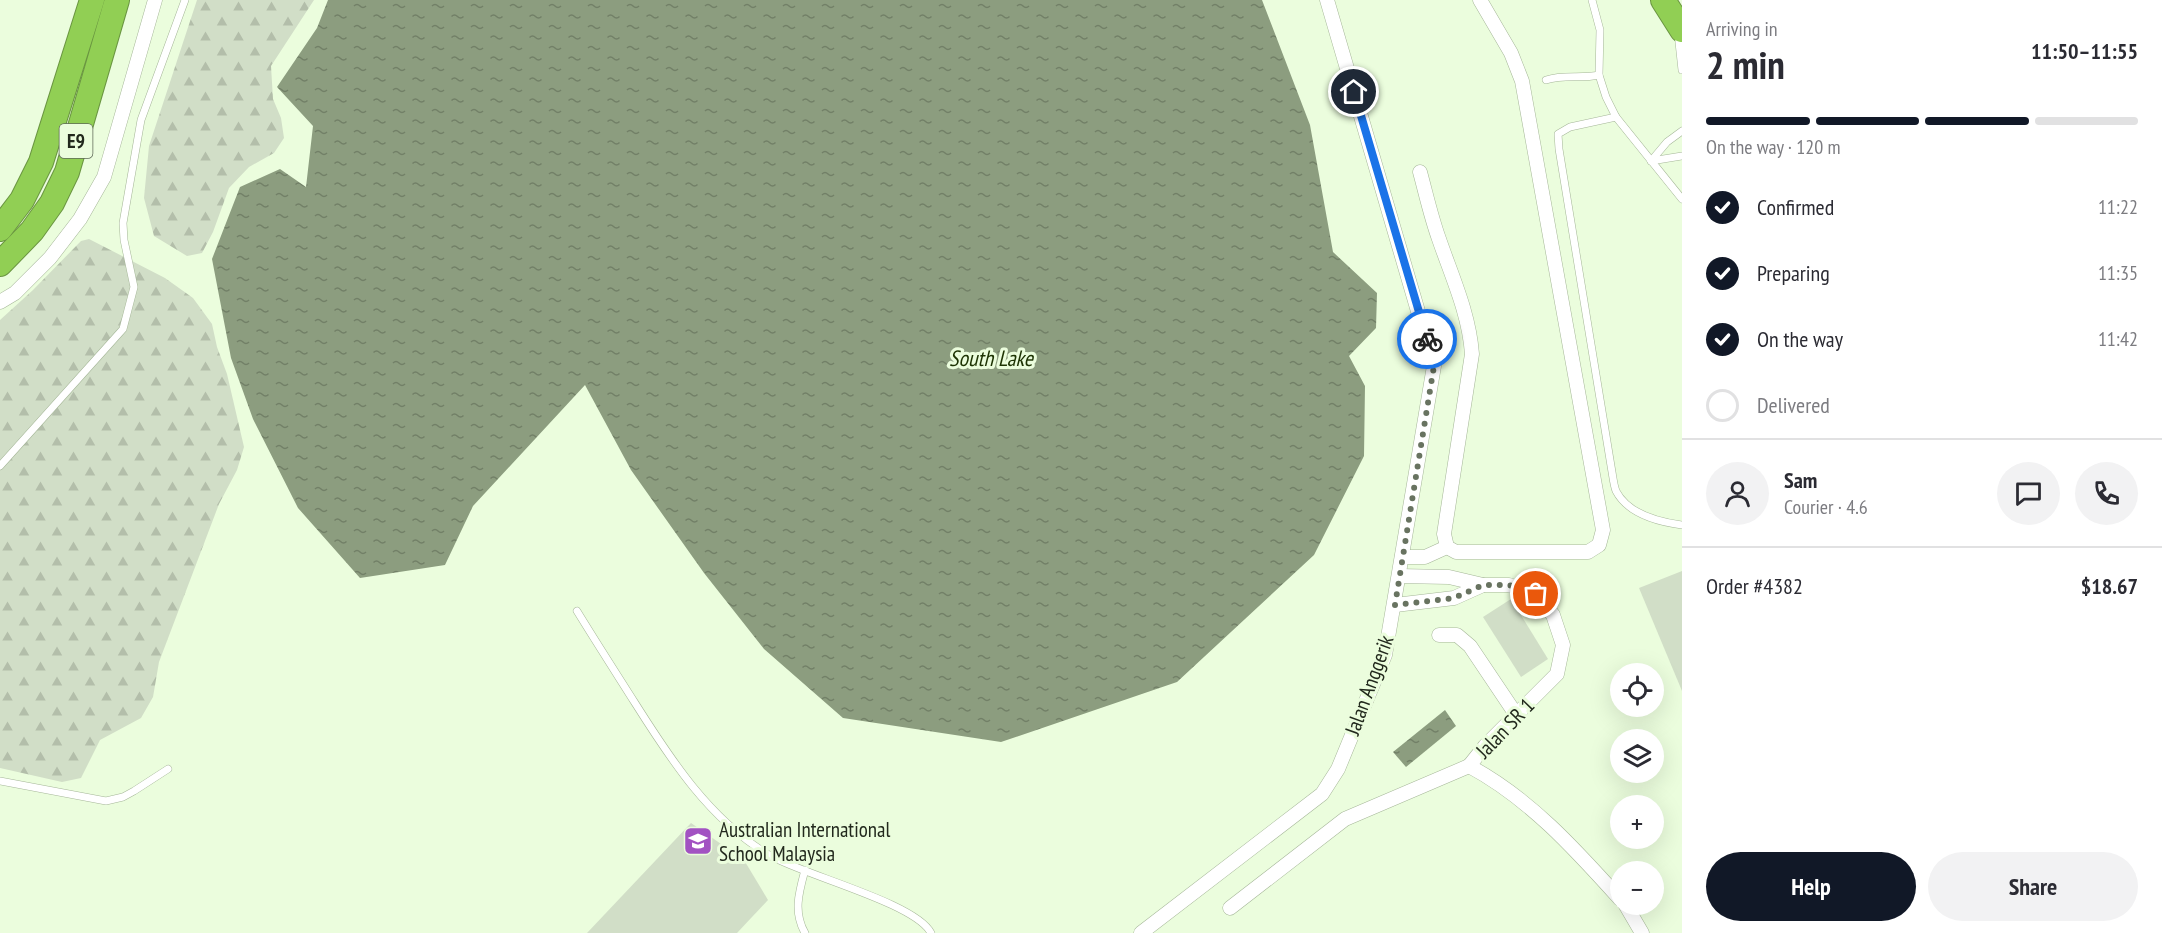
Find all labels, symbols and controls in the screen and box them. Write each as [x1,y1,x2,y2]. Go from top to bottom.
text: Arriving in [1706,16,1778,42]
text: 11:50–11:55 [2031,37,2138,65]
text: 2 min [1706,39,1785,90]
pin [1328,66,1379,117]
icon: home [1337,75,1370,108]
road number: E9 [60,124,92,158]
text: On the way · 120 m [1706,134,1841,160]
icon: check [1706,191,1739,224]
text: Confirmed [1757,193,1834,221]
text: 11:22 [2098,194,2138,220]
icon: check [1706,257,1739,290]
text: Preparing [1757,259,1830,287]
text: 11:35 [2098,260,2138,286]
courier [1397,309,1457,369]
icon: bike [1411,323,1444,356]
icon: check [1706,323,1739,356]
text: On the way [1757,325,1843,353]
text: 11:42 [2098,326,2138,352]
water label: South Lake [949,344,1035,372]
text: Delivered [1757,391,1830,419]
button: person [1706,462,1769,525]
button: chat [1997,462,2060,525]
button: phone [2075,462,2138,525]
text: Sam [1784,466,1817,494]
text: Courier · 4.6 [1784,494,1868,520]
pin [1510,568,1561,619]
text: Order #4382 [1706,572,1803,600]
text: $18.67 [2081,572,2138,600]
icon: bag [1519,577,1552,610]
street label: Jalan Anggerik [1338,631,1400,740]
map controls [1610,663,1664,915]
button: locate [1610,663,1664,717]
street label: Jalan SR 1 [1469,692,1540,764]
button: layers [1610,729,1664,783]
button: + [1610,795,1664,849]
place label: Australian International School Malaysia [719,816,890,867]
school or university icon: Australian International School Malaysia [682,825,714,857]
button: Help [1706,852,1916,921]
button: Share [1928,852,2138,921]
button: − [1610,861,1664,915]

